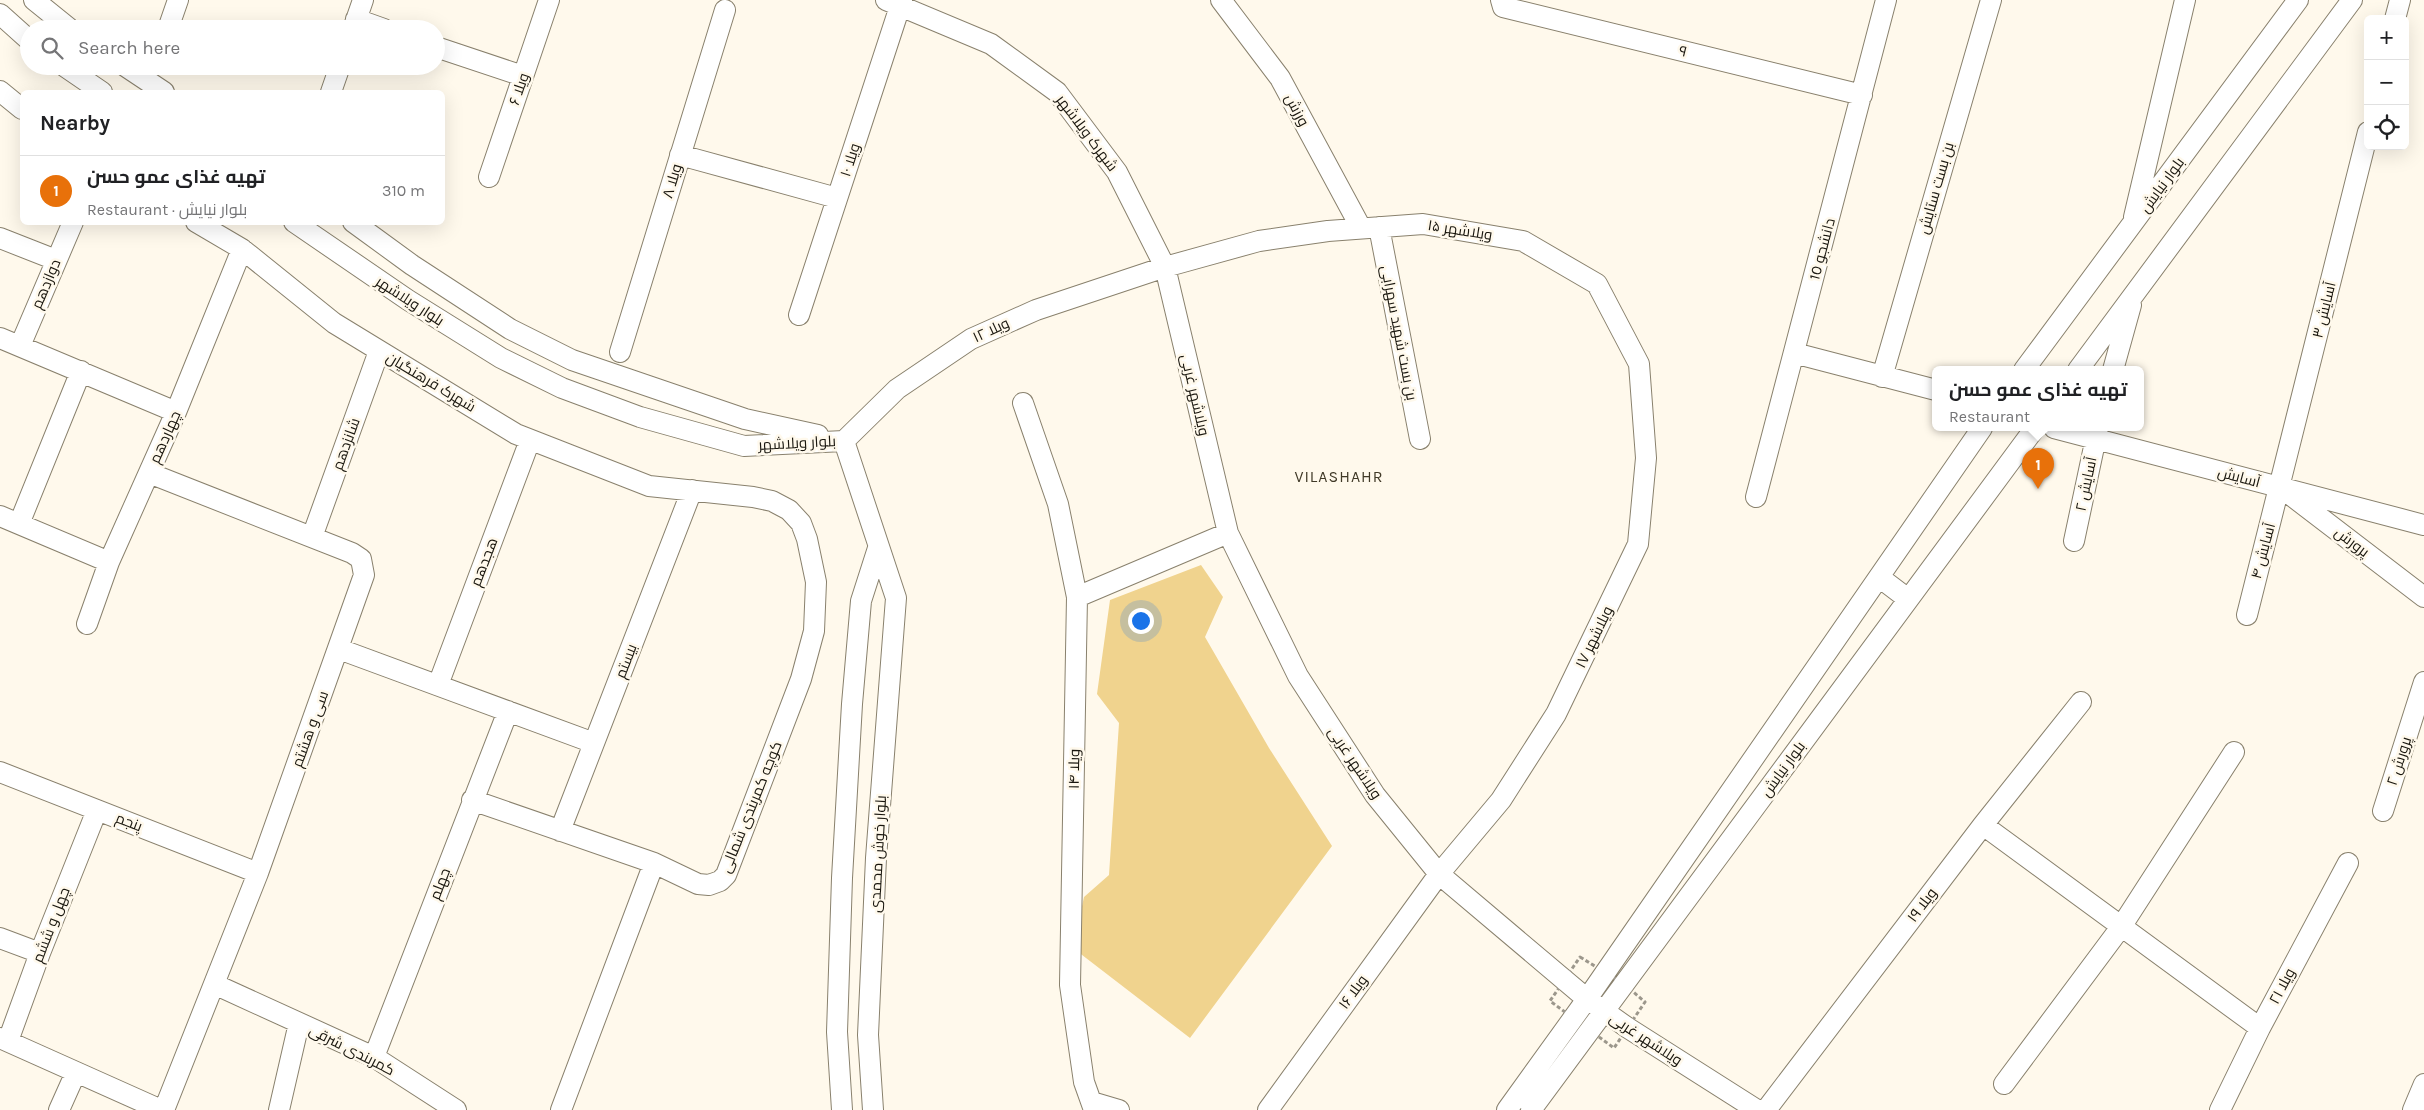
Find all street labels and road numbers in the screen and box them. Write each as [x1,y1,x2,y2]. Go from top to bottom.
street label: ۹ [1677,41,1689,61]
street label: ۶ ویلا [505,70,533,108]
street label: شهرک ویلاشهر [1051,90,1122,175]
street label: ورزش [1280,91,1313,130]
street label: بن بست ستایش [1914,140,1959,236]
street label: ۱۰ ویلا [836,141,864,179]
street label: بلوار نیایش [2136,154,2189,217]
street label: ویلا ۸ [658,162,686,200]
street label: ویلاشهر ۱۵ [1426,216,1494,245]
street label: دانشجو 10 [1805,216,1839,282]
street label: دوازدهم [27,256,65,312]
street label: بن بست شهید سهرابی [1376,264,1421,402]
street label: بلوار ویلاشهر [371,272,448,331]
street label: ۳ آسایش [2308,280,2341,340]
street label: ویلا ۱۲ [970,314,1012,346]
street label: شهرک فرهنگیان [382,348,479,417]
street label: ویلاشهر غربی [1176,352,1213,438]
street label: چهاردهم [145,408,185,466]
street label: شانزدهم [328,415,365,473]
street label: بلوار ویلاشهر [757,432,836,455]
street label: ۲ آسایش [2071,455,2102,513]
street label: آسایش [2215,463,2262,492]
street label: ۴ آسایش [2247,521,2280,581]
street label: پرورش [2330,523,2373,562]
street label: هجدهم [466,535,502,589]
street label: ویلاشهر ۱۷ [1571,603,1618,671]
street label: بیستم [611,641,642,681]
street label: سی و هشتم [288,688,333,770]
street label: ویلاشهر غربی [1323,723,1386,803]
street label: پرورش ۲ [2383,734,2416,788]
street label: بلوار نیایش [1757,738,1810,801]
street label: کوچه کمربندی شمالی [716,739,787,876]
street label: ۱۴ ویلا [1065,749,1083,789]
street label: بلوار خوش محمدی [866,795,891,913]
street label: پنجم [113,809,145,836]
street label: چهلم [426,866,455,903]
street label: ۱۹ ویلا [1903,884,1941,926]
street label: چهل و ششم [28,885,75,966]
street label: ویلا ۲۱ [2265,965,2299,1007]
street label: ۱۶ ویلا [1335,971,1371,1013]
street label: ویلاشهر غربی [1606,1009,1686,1070]
street label: کمربندی شرقی [306,1021,398,1080]

